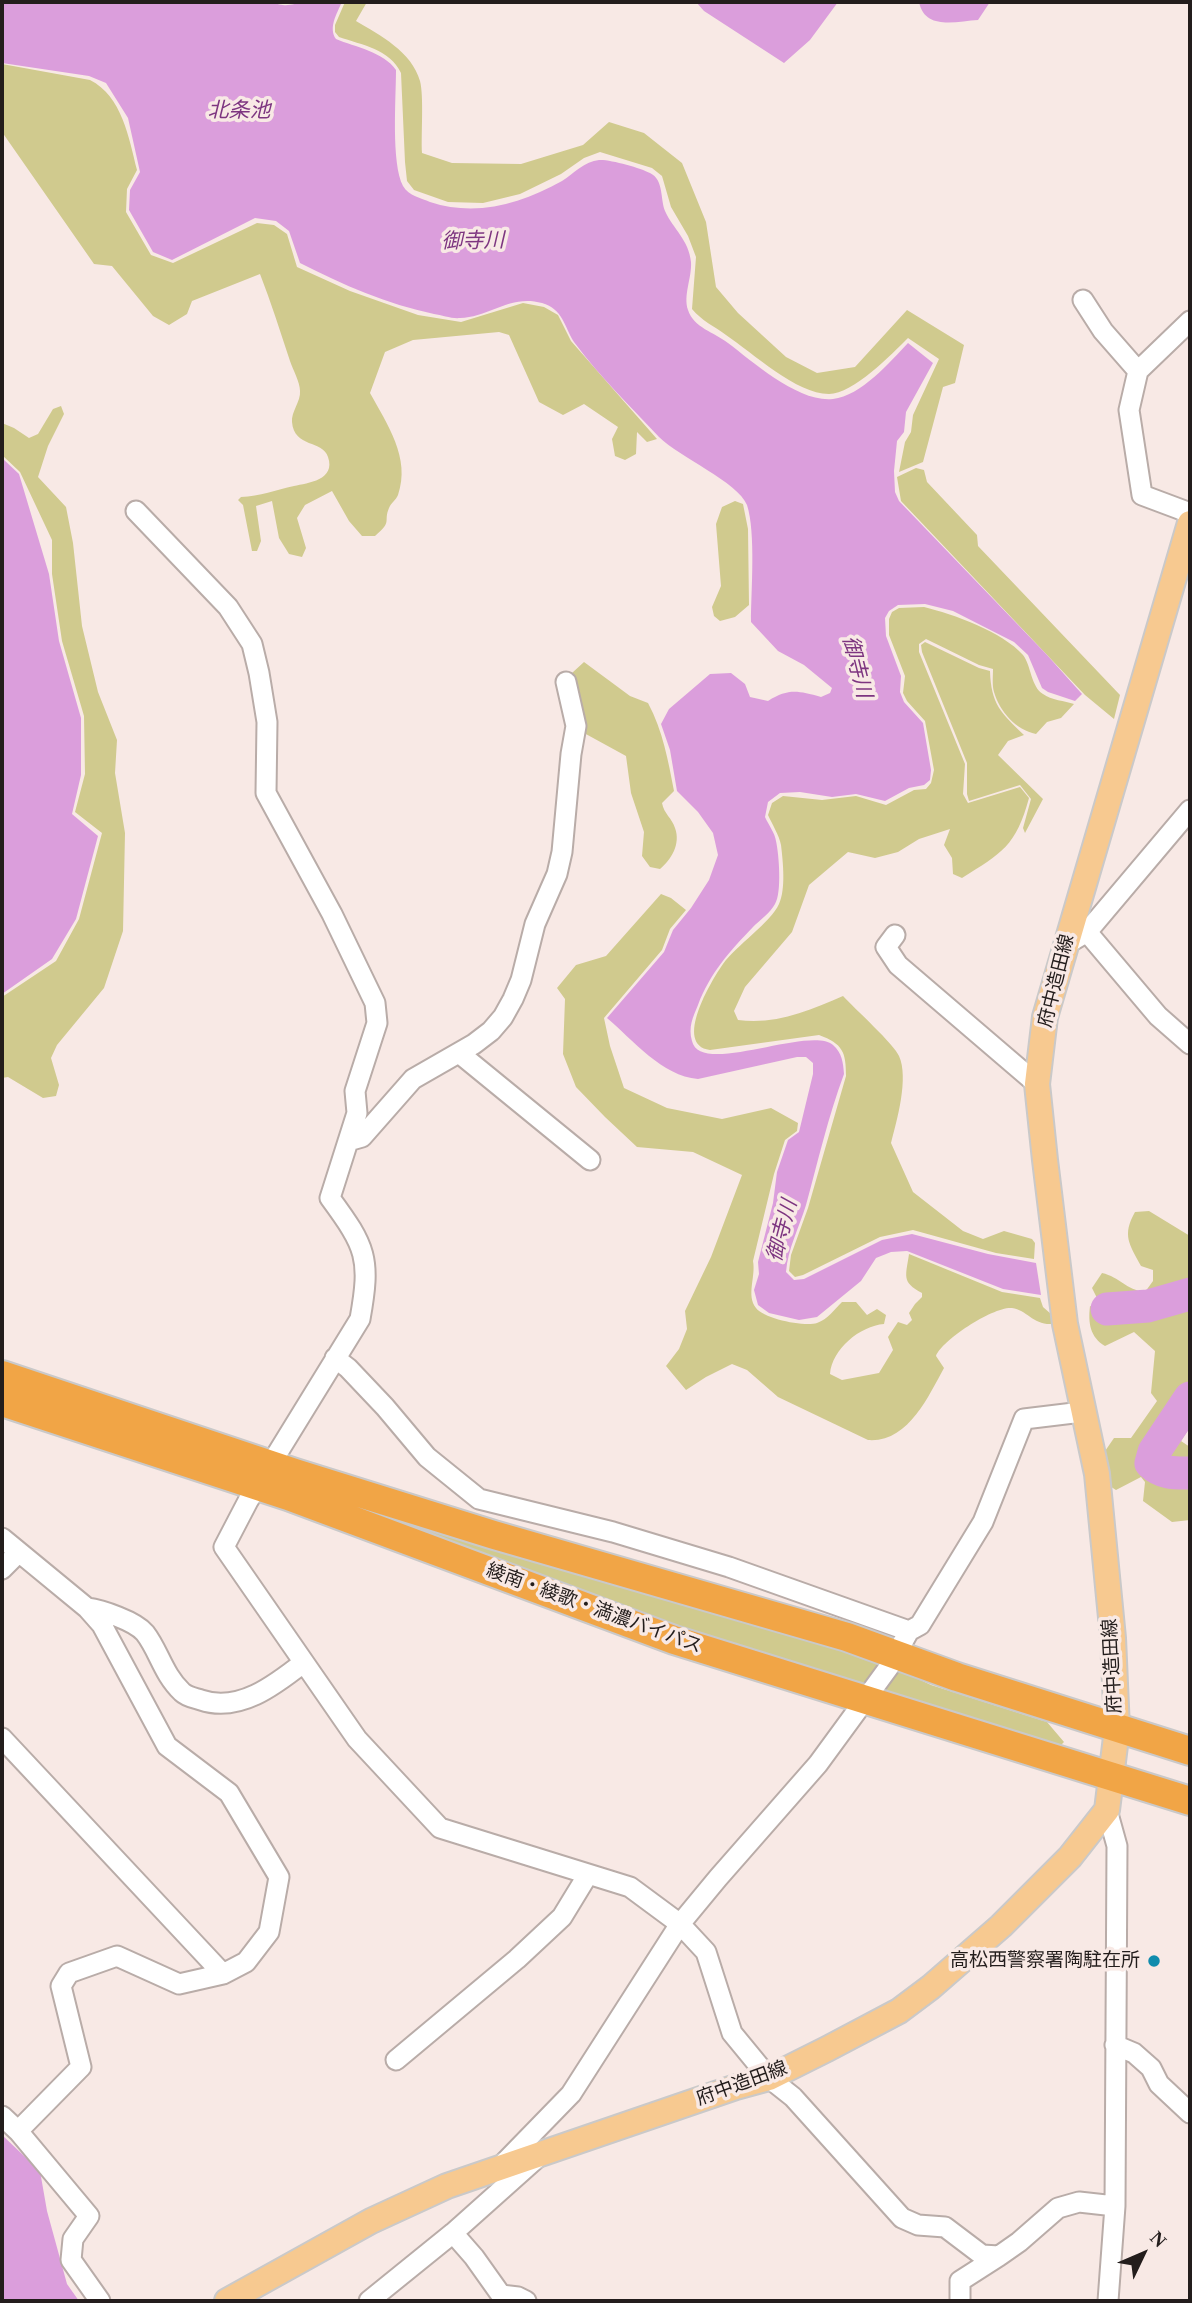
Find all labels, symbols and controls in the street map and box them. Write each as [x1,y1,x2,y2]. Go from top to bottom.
water label: 北条池 [208,98,270,124]
water label: 御寺川 [441,229,505,255]
water label: 御寺川 [836,633,876,701]
street label: 府中造田線 [1034,932,1080,1030]
water label: 御寺川 [763,1197,803,1265]
street label: 綾南・綾歌・満濃バイパス [483,1559,705,1659]
street label: 府中造田線 [1099,1618,1127,1714]
place label: 高松西警察署陶駐在所 [950,1950,1140,1972]
marker: 高松西警察署陶駐在所 [1146,1953,1162,1969]
street label: 府中造田線 [693,2057,791,2111]
north arrow [1108,2219,1178,2289]
text: N [1146,2227,1171,2251]

